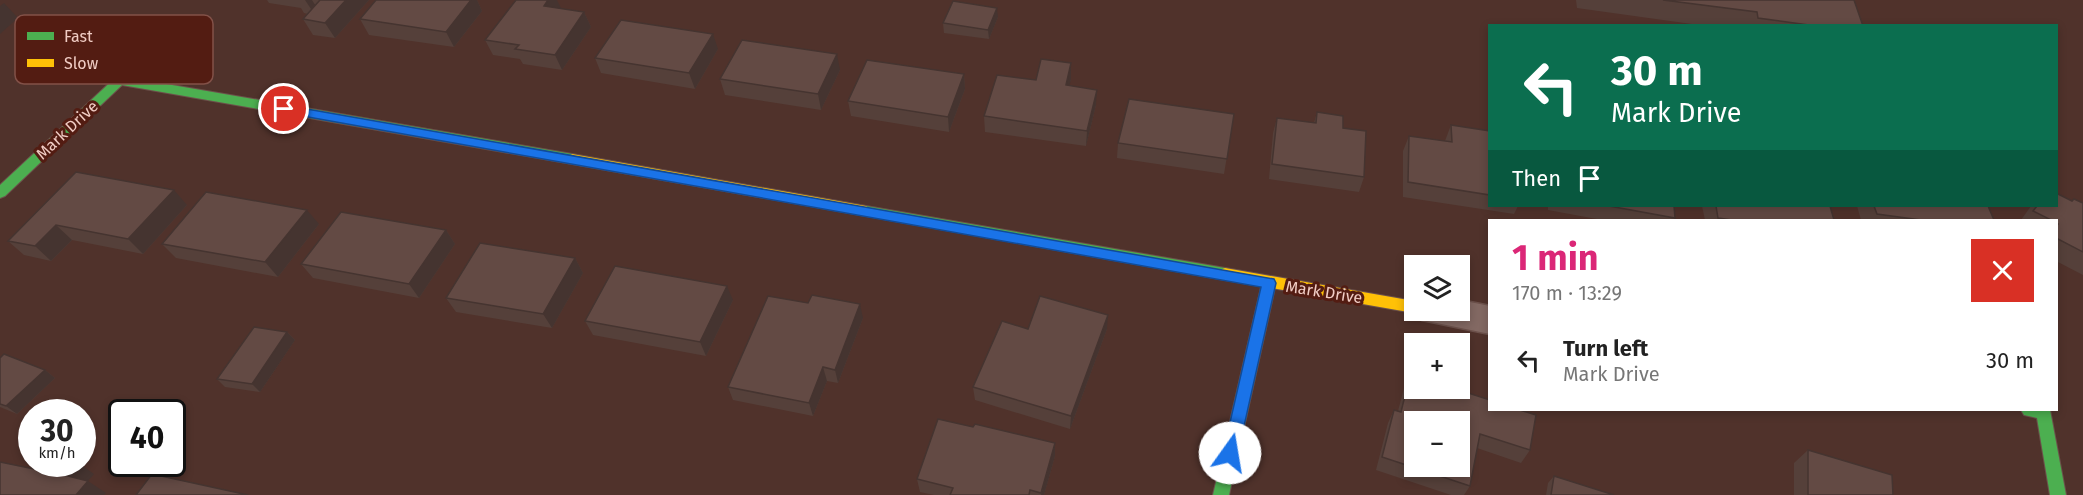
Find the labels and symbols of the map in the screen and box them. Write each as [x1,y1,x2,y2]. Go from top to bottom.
legend [15,15,213,84]
text: Fast [64,27,93,46]
text: Slow [64,54,99,73]
pin [258,83,309,134]
street label: Mark Drive [32,97,102,163]
street label: Mark Drive [1284,277,1364,307]
speed limit sign: 40 [108,399,186,477]
position arrow [1198,421,1262,485]

